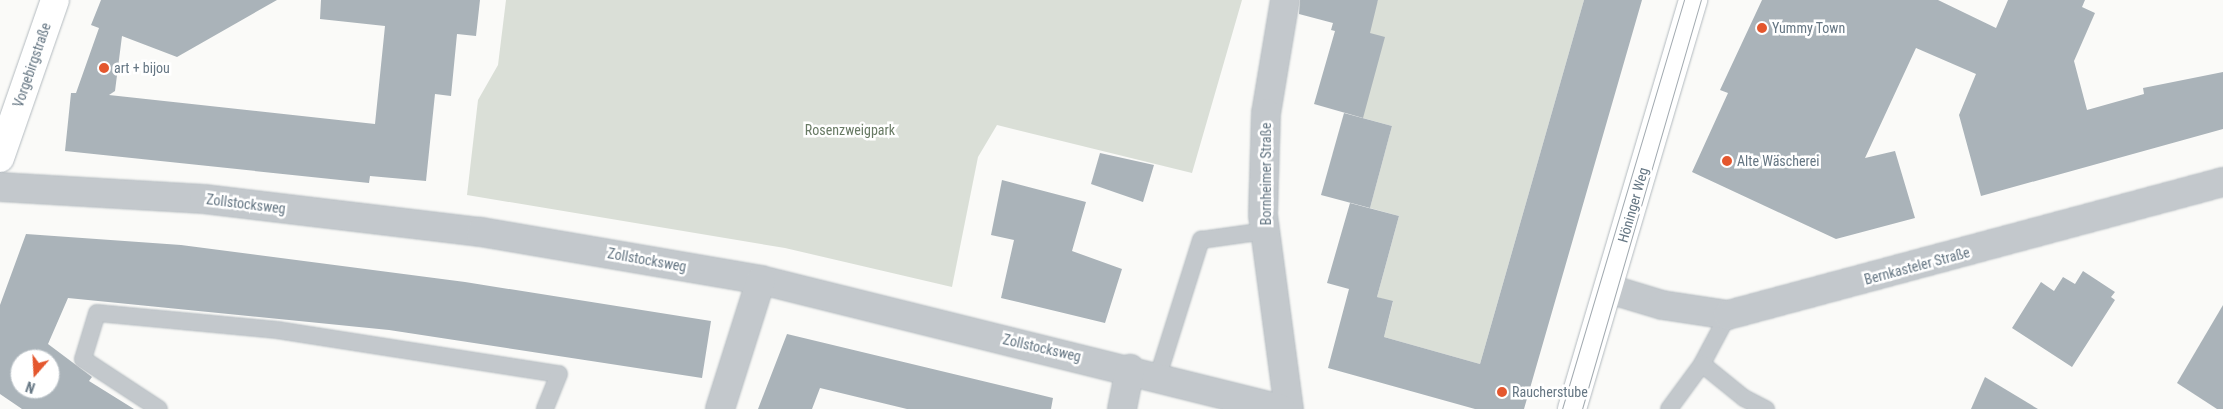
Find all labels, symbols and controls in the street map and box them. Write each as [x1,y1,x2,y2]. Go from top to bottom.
street label: Vorgebirgstraße [10,20,54,110]
place label: Yummy Town [1772,20,1845,36]
marker: Yummy Town [1756,22,1768,34]
place label: art + bijou [114,60,170,76]
marker: art + bijou [98,62,110,74]
park label: Rosenzweigpark [805,122,895,138]
street label: Bornheimer Straße [1258,123,1274,225]
place label: Alte Wäscherei [1737,153,1819,169]
marker: Alte Wäscherei [1721,155,1733,167]
street label: Höninger Weg [1614,166,1652,244]
street label: Zollstocksweg [205,191,287,217]
street label: Bernkasteler Straße [1862,244,1972,288]
street label: Zollstocksweg [606,245,688,275]
street label: Zollstocksweg [1001,331,1083,365]
north arrow [10,349,60,399]
text: N [24,378,37,396]
place label: Raucherstube [1512,384,1588,400]
marker: Raucherstube [1496,386,1508,398]

